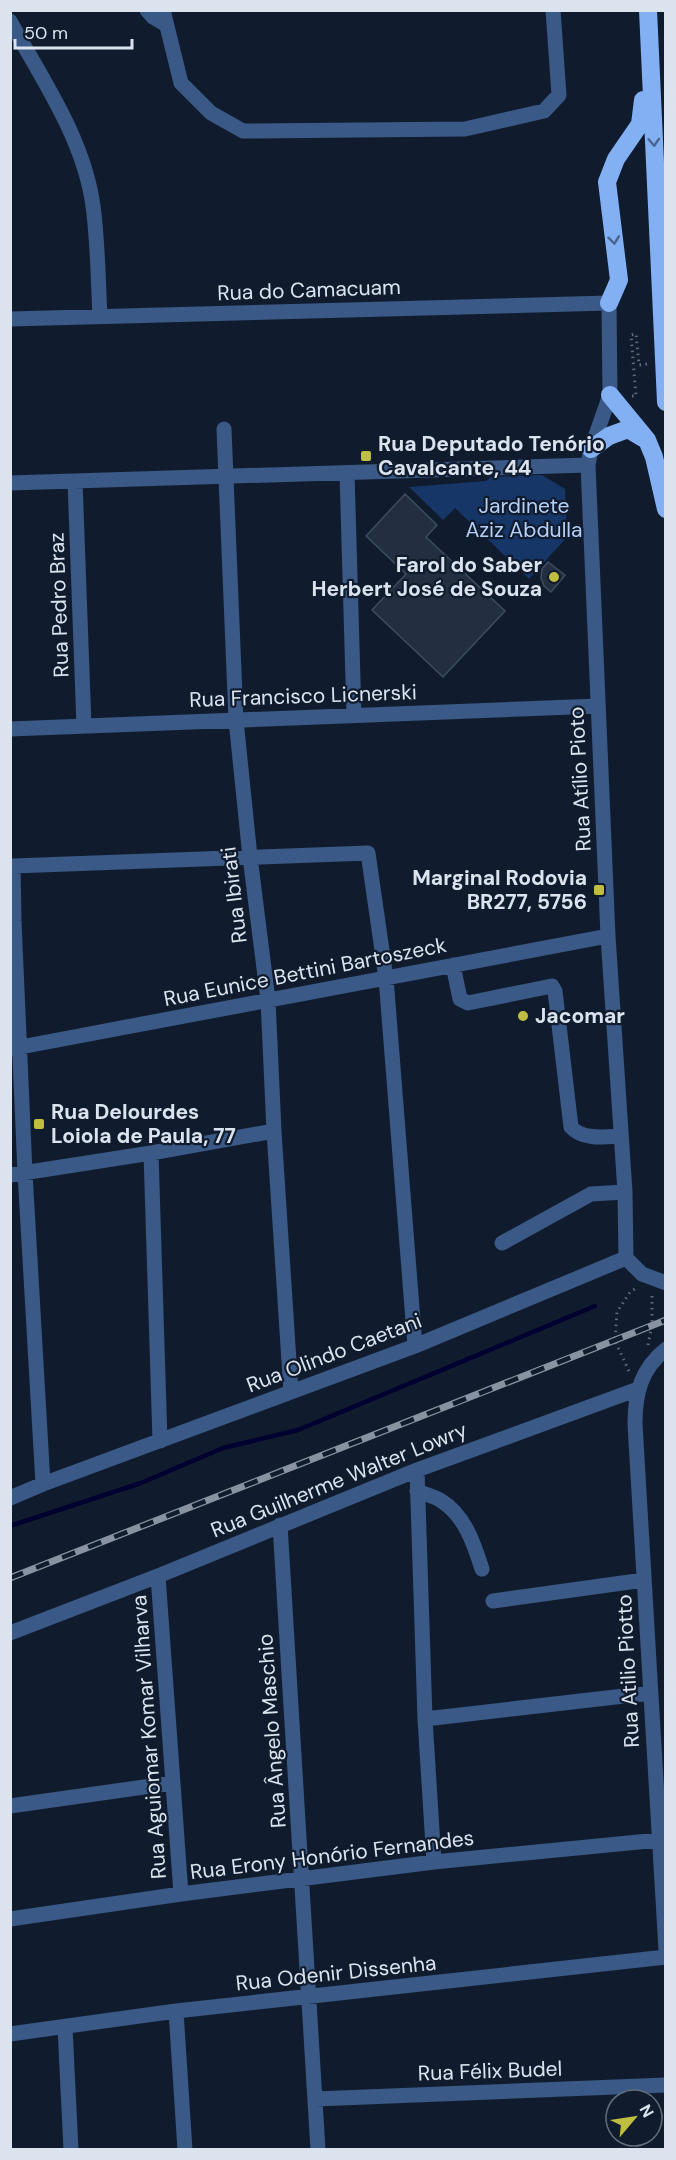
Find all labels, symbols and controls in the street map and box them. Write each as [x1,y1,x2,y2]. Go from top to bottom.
scale bar [15,12,132,50]
text: 50 m [24,21,68,45]
one-way arrow [647,137,660,146]
one-way arrow [607,236,620,245]
street label: Rua do Camacuam [217,273,401,307]
place label: Rua Deputado Tenório Cavalcante, 44 [378,430,605,482]
marker: Rua Deputado Tenório Cavalcante, 44 [359,449,373,463]
park label: Jardinete Aziz Abdulla [466,492,582,544]
street label: Rua Pedro Braz [42,532,76,678]
place label: Farol do Saber Herbert José de Souza [311,551,542,603]
marker: Farol do Saber Herbert José de Souza [547,570,561,584]
street label: Rua Francisco Licnerski [189,678,417,714]
street label: Rua Atílio Pioto [562,706,598,852]
street label: Rua Ibirati [214,845,254,945]
place label: Marginal Rodovia BR277, 5756 [412,864,587,916]
marker: Marginal Rodovia BR277, 5756 [592,883,606,897]
street label: Rua Eunice Bettini Bartoszeck [161,931,449,1013]
place label: Jacomar [535,1002,625,1030]
marker: Jacomar [516,1009,530,1023]
place label: Rua Delourdes Loiola de Paula, 77 [51,1098,236,1150]
marker: Rua Delourdes Loiola de Paula, 77 [32,1117,46,1131]
street label: Rua Olindo Caetani [242,1307,426,1399]
street label: Rua Guilherme Walter Lowry [207,1416,472,1544]
street label: Rua Aguiomar Komar Vilharva [125,1594,173,1880]
street label: Rua Atilio Piotto [610,1594,646,1748]
street label: Rua Ângelo Maschio [251,1633,293,1829]
street label: Rua Erony Honório Fernandes [188,1824,476,1886]
street label: Rua Odenir Dissenha [234,1949,438,1997]
street label: Rua Félix Budel [417,2054,563,2088]
north arrow [604,2088,664,2148]
text: N [635,2101,659,2121]

